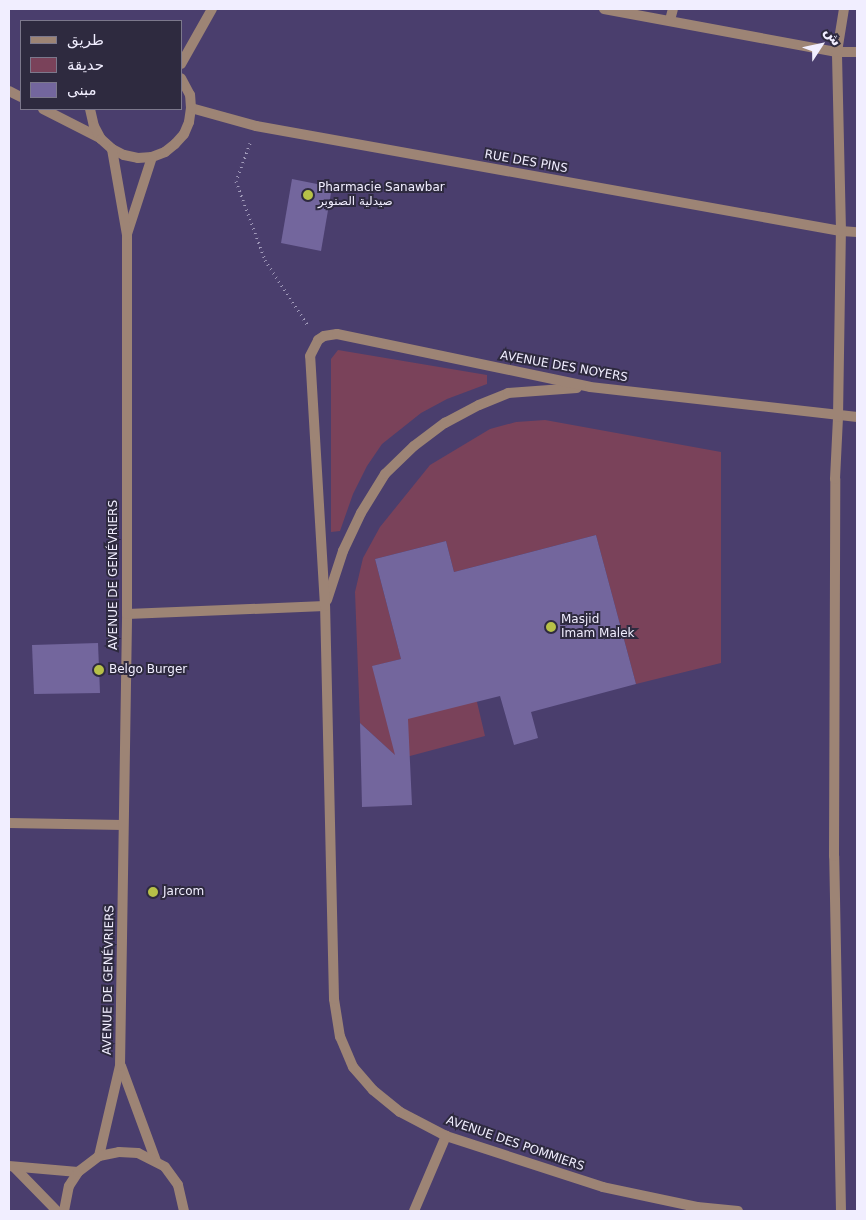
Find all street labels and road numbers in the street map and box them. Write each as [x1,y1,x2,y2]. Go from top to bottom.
street label: RUE DES PINS [483,148,569,176]
street label: AVENUE DES NOYERS [499,349,629,385]
street label: AVENUE DE GENÉVRIERS [107,500,121,650]
street label: AVENUE DE GENÉVRIERS [100,905,118,1055]
street label: AVENUE DES POMMIERS [444,1114,586,1174]

